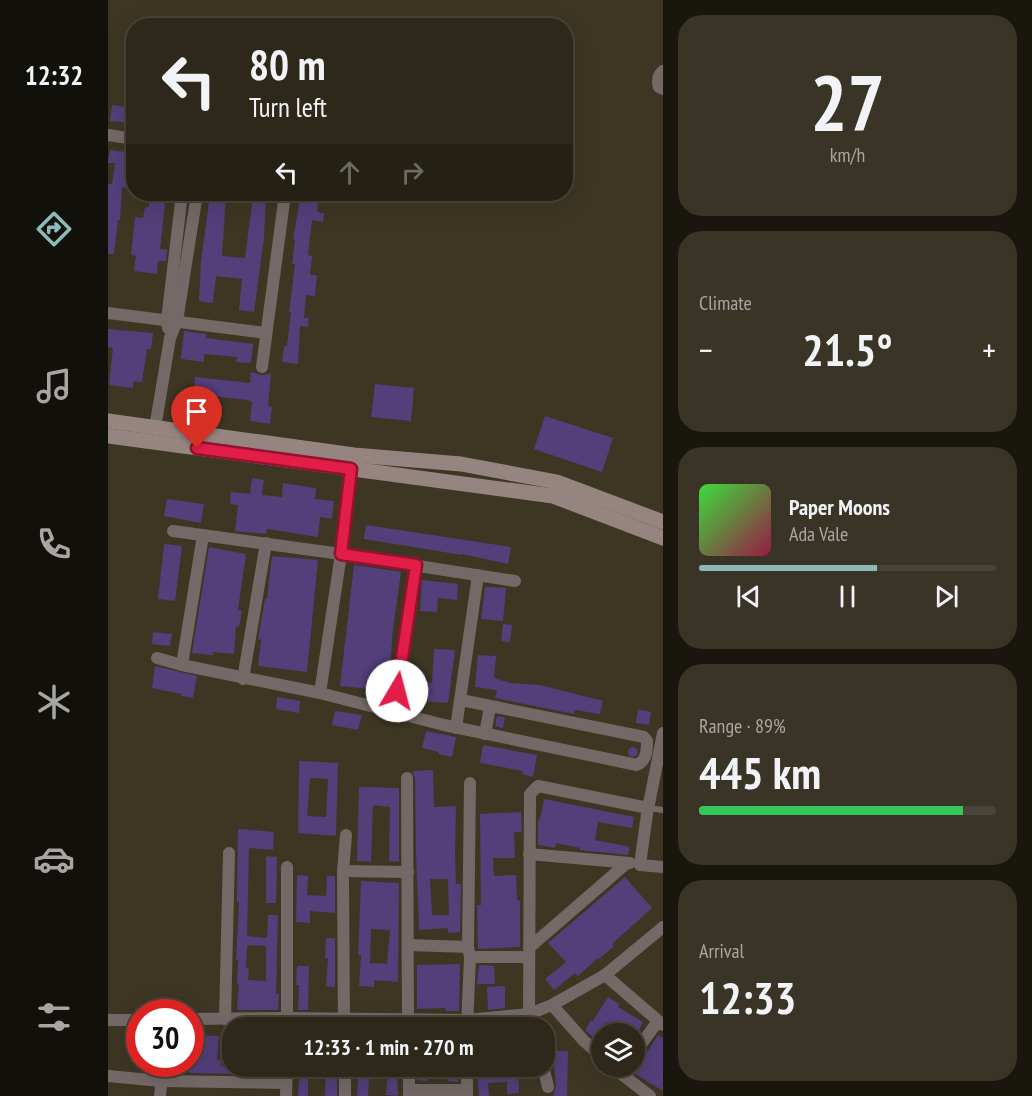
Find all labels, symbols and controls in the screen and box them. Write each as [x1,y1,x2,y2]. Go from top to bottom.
text: 80 m [249,37,326,92]
icon: left [150,42,228,120]
text: 27 [810,52,885,153]
text: 12:32 [25,58,83,92]
text: Turn left [249,90,327,124]
text: km/h [830,142,865,168]
icon: left [270,156,303,189]
icon: ahead [333,156,366,189]
icon: right [396,156,429,189]
icon: directions [33,208,75,250]
text: Climate [699,290,752,316]
text: 21.5° [802,320,893,378]
text: − [699,328,713,371]
text: + [982,328,996,371]
icon: music [33,365,75,407]
pin [171,386,222,448]
icon: arrive [180,395,213,428]
text: Paper Moons [789,493,890,521]
text: Ada Vale [789,521,848,547]
icon: phone [33,523,75,565]
icon: previous [732,580,765,613]
icon: pause [831,580,864,613]
icon: next [930,580,963,613]
position arrow [365,659,429,723]
icon: climate [33,681,75,723]
text: Range · 89% [699,713,786,739]
text: 445 km [699,743,821,801]
icon: car [33,838,75,880]
text: Arrival [699,938,744,964]
text: 12:33 [699,968,796,1026]
icon: filters [33,996,75,1038]
speed limit sign: 30 [126,999,204,1077]
map controls [591,1023,645,1077]
button: layers [591,1023,645,1077]
text: 12:33 · 1 min · 270 m [303,1033,474,1061]

